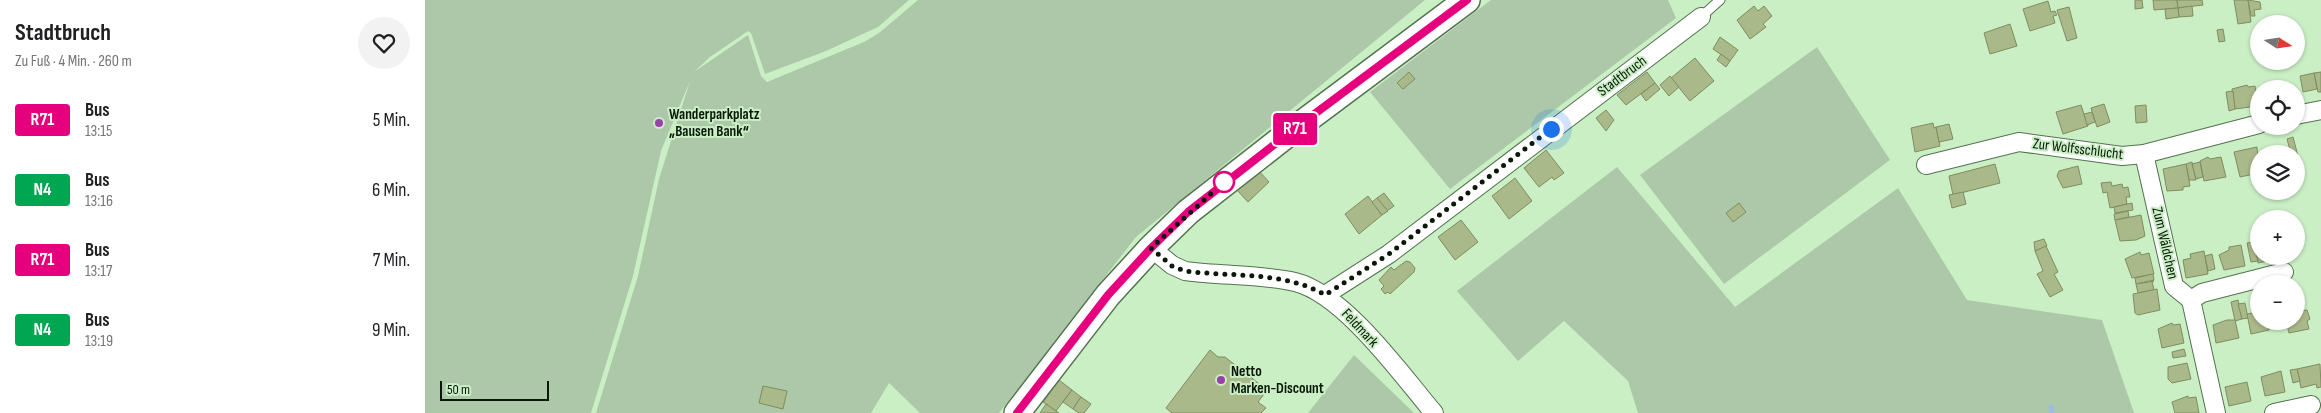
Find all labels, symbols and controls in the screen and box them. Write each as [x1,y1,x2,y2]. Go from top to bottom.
north arrow [2250,15,2305,70]
map controls [2250,15,2305,330]
button: heart [358,17,410,69]
text: Stadtbruch [15,18,111,47]
street label: Stadtbruch [1594,51,1650,101]
text: Zu Fuß · 4 Min. · 260 m [15,52,132,71]
button: locate [2250,80,2305,135]
text: Bus [85,99,110,122]
place label: Wanderparkplatz „Bausen Bank“ [669,105,760,141]
text: R71 [31,109,54,130]
text: 5 Min. [373,109,410,132]
line badge: R71 [1266,113,1324,145]
marker: Wanderparkplatz „Bausen Bank“ [653,117,665,129]
your location [1539,117,1564,142]
text: R71 [1283,118,1307,139]
text: 13:15 [85,122,112,141]
street label: Zur Wolfsschlucht [2032,134,2125,164]
button: layers [2250,145,2305,200]
text: Bus [85,169,110,192]
unlabelled marker [1213,171,1235,193]
text: N4 [34,179,51,200]
text: 6 Min. [372,179,410,202]
text: 13:16 [85,192,113,211]
street label: Zum Wäldchen [2147,205,2183,281]
button: + [2250,210,2305,265]
text: Bus [85,239,110,262]
text: R71 [31,249,54,270]
text: 7 Min. [373,249,410,272]
text: 13:17 [85,262,112,281]
button: − [2250,275,2305,330]
street label: Feldmark [1337,305,1383,351]
text: Bus [85,309,110,332]
text: N4 [34,319,51,340]
text: 9 Min. [372,319,410,342]
text: 13:19 [85,332,113,351]
place label: Netto Marken-Discount [1231,362,1324,398]
marker: Netto Marken-Discount [1215,374,1227,386]
scale bar [440,378,549,401]
text: 50 m [447,381,470,398]

